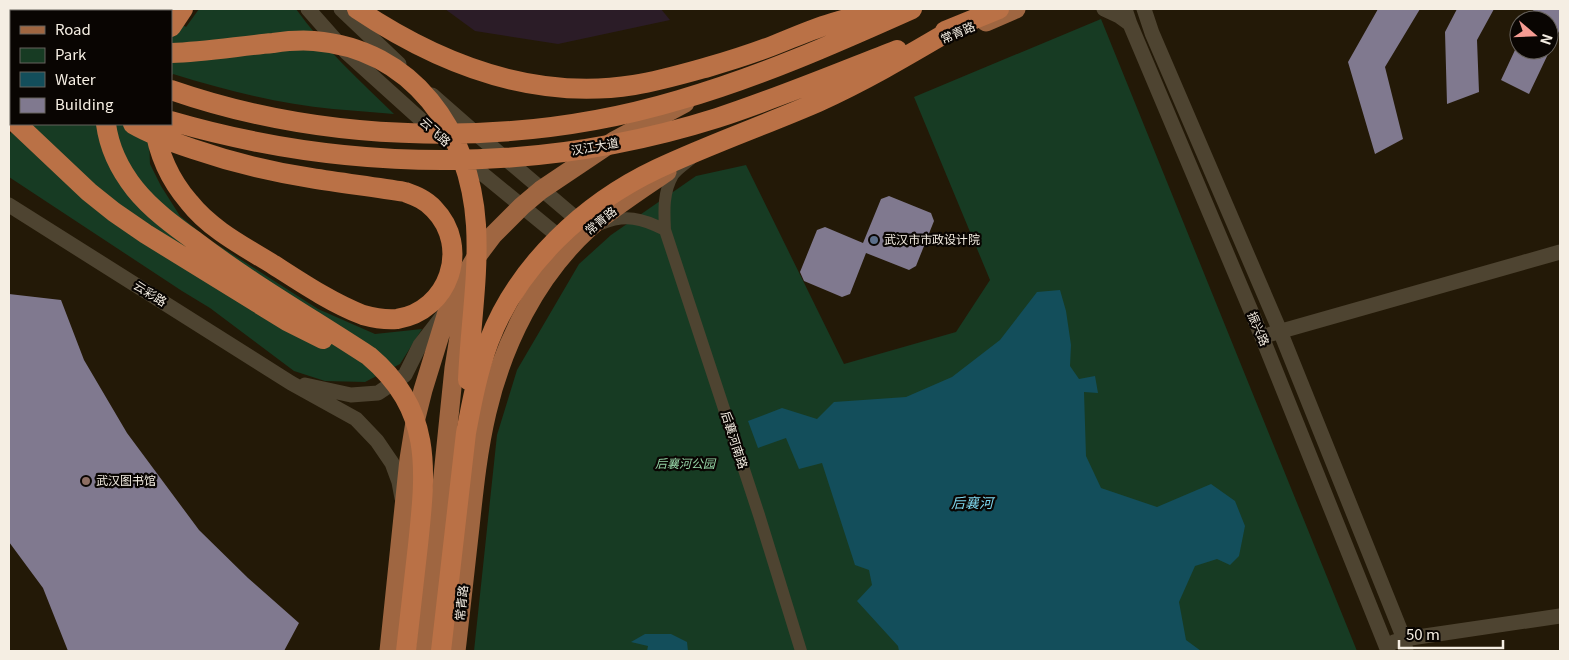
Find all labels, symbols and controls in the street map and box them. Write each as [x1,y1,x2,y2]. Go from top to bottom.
legend [10,10,172,125]
north arrow [1509,10,1559,60]
street label: 常青路 [938,17,977,46]
text: Road [55,18,91,39]
text: N [1536,31,1558,48]
text: Park [55,43,87,64]
text: Water [55,68,96,89]
text: Building [55,93,114,114]
street label: 云飞路 [417,112,455,149]
street label: 汉江大道 [570,133,620,158]
street label: 常青路 [581,202,619,238]
place label: 武汉市市政设计院 [884,230,980,247]
marker: 武汉市市政设计院 [868,234,880,246]
street label: 云彩路 [131,276,171,309]
street label: 振兴路 [1245,309,1274,348]
street label: 后襄河南路 [718,408,753,471]
park label: 后襄河公园 [655,454,717,471]
place label: 武汉图书馆 [96,471,156,488]
marker: 武汉图书馆 [80,475,92,487]
water label: 后襄河 [951,492,996,512]
street label: 常青路 [450,584,471,622]
scale bar [1399,618,1503,650]
text: 50 m [1406,623,1440,644]

